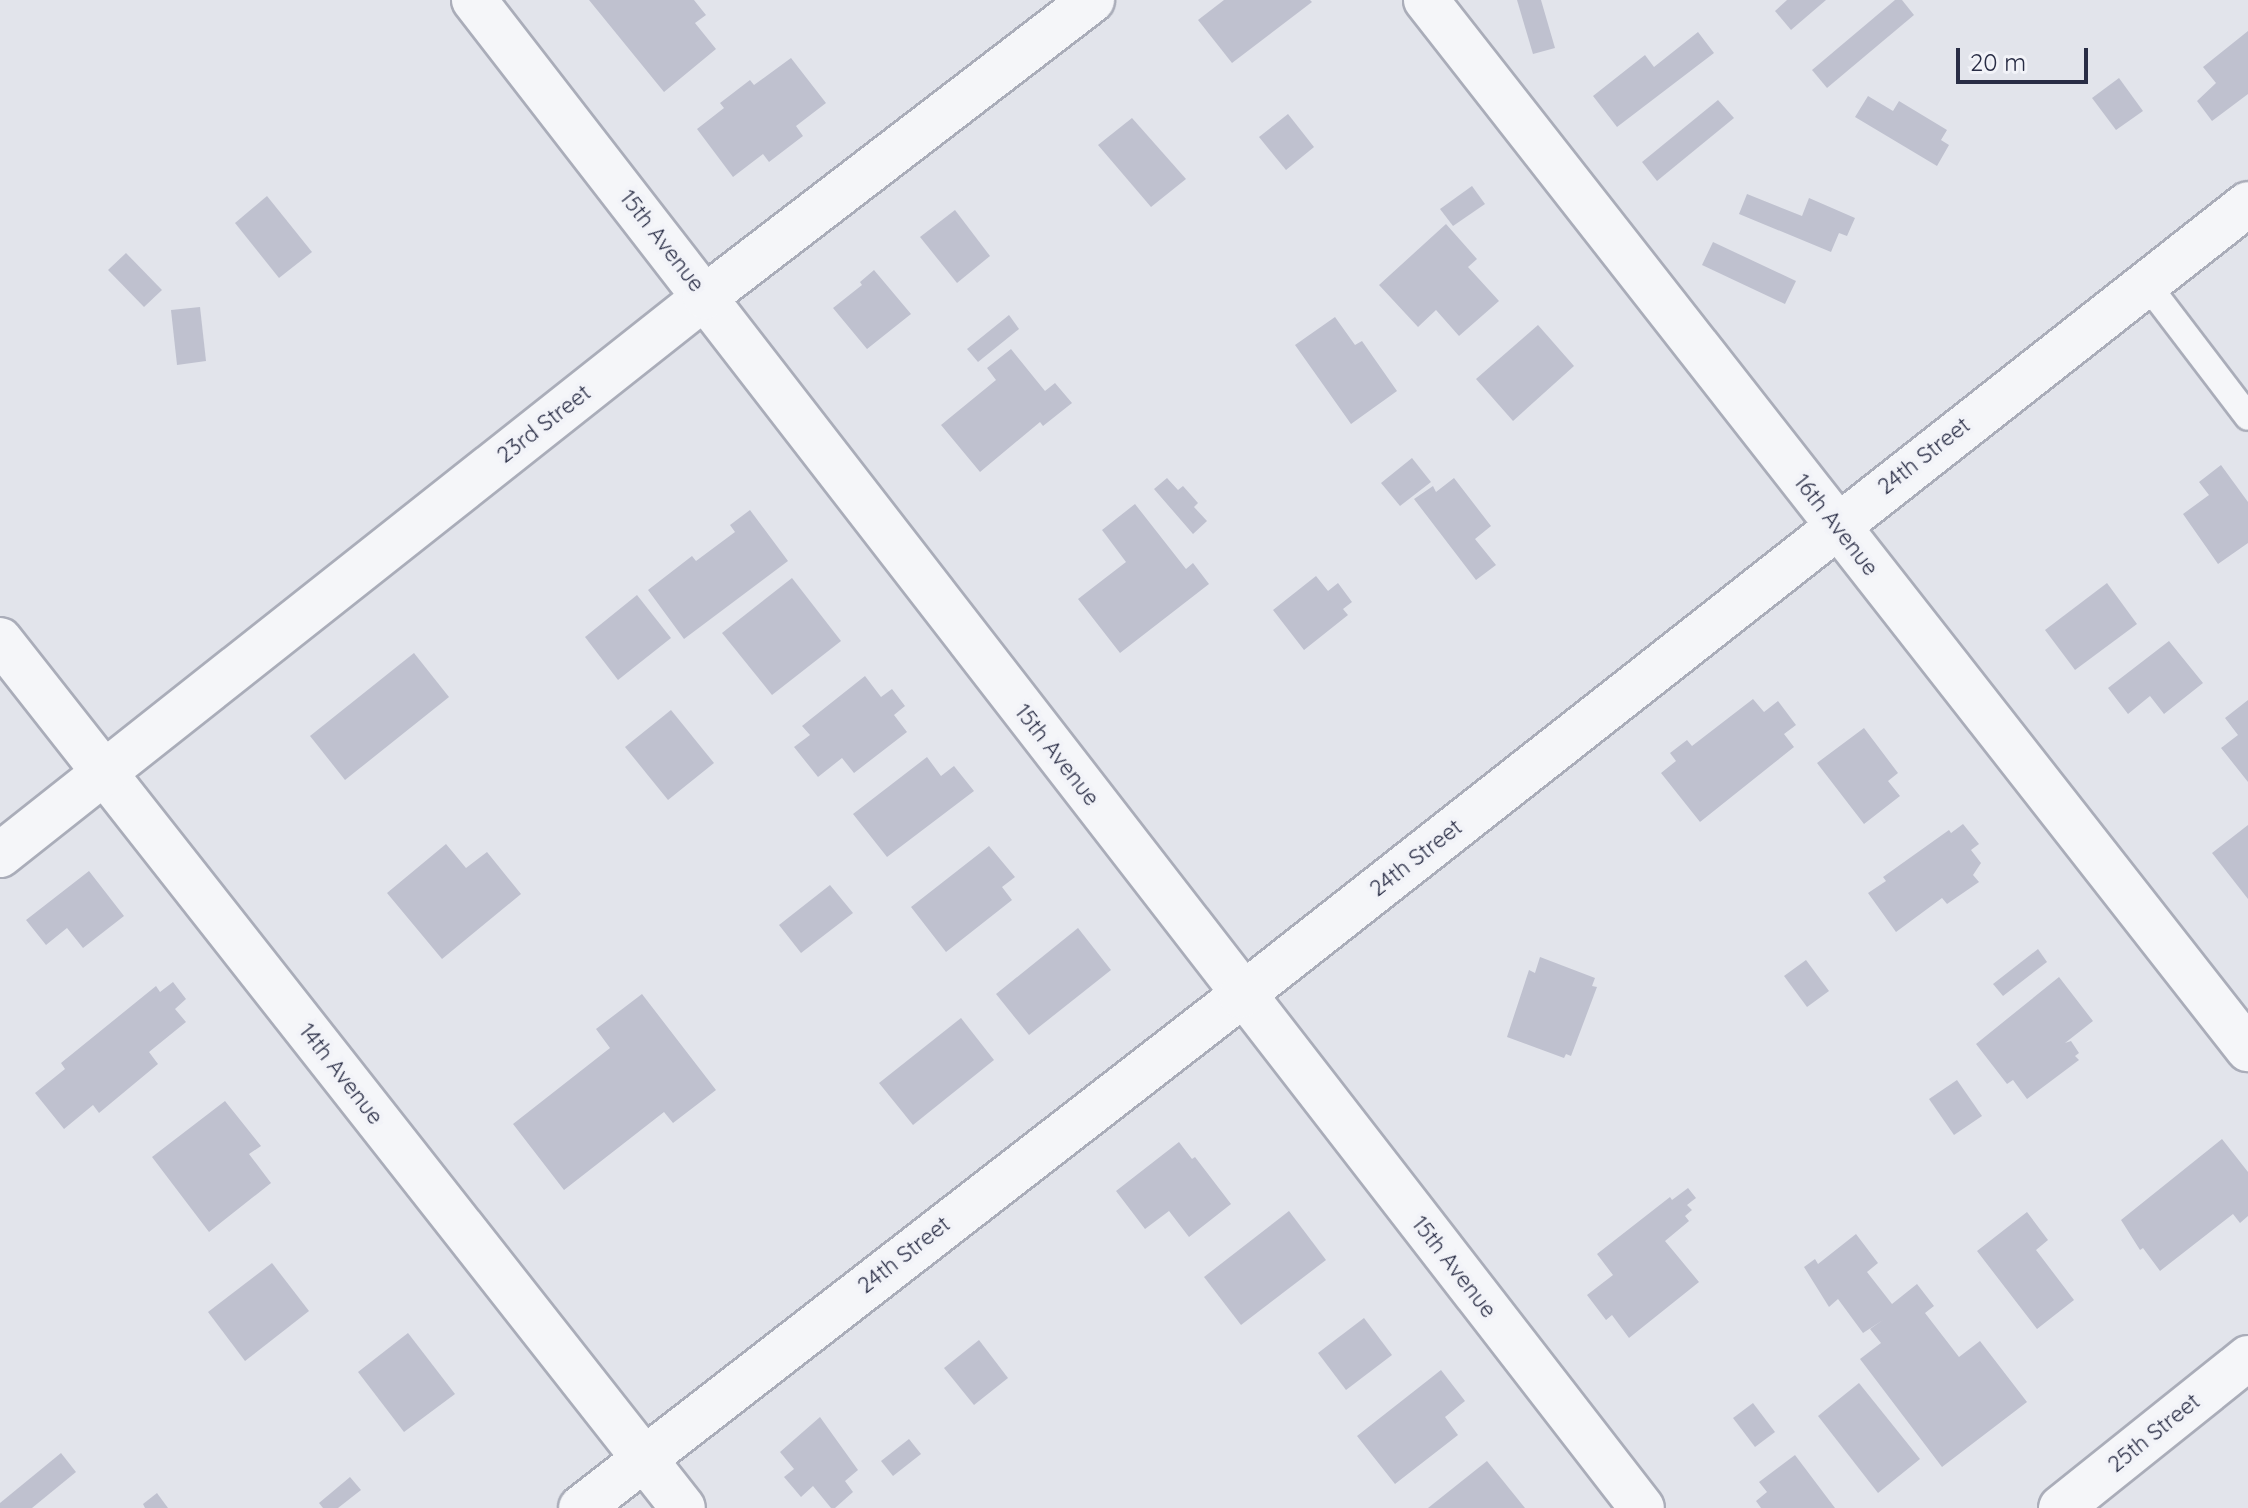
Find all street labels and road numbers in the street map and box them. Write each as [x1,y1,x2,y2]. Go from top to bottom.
street label: 15th Avenue [614,185,710,297]
street label: 23rd Street [492,379,596,469]
street label: 24th Street [1873,412,1975,500]
street label: 16th Avenue [1788,469,1884,581]
street label: 15th Avenue [1009,699,1105,811]
street label: 24th Street [1365,814,1467,902]
street label: 14th Avenue [293,1018,389,1130]
street label: 24th Street [853,1211,955,1299]
street label: 15th Avenue [1406,1211,1502,1323]
street label: 25th Street [2103,1388,2205,1478]

